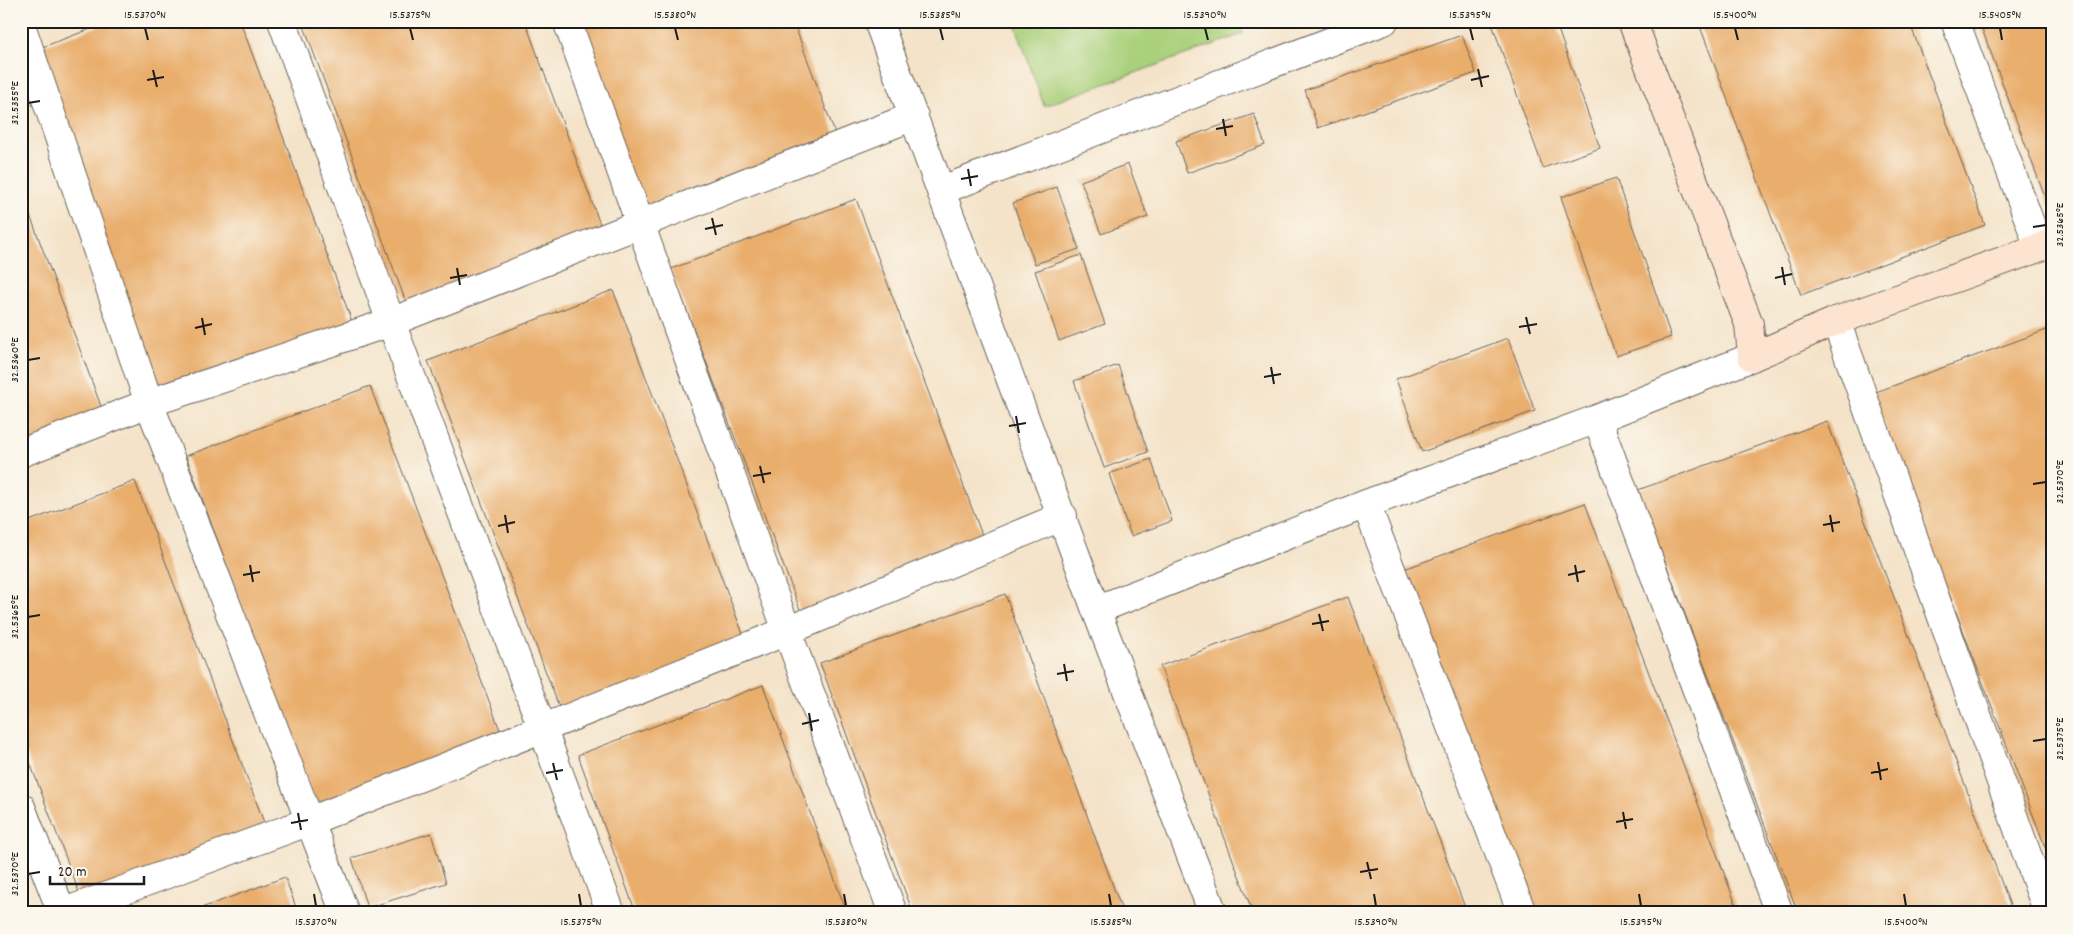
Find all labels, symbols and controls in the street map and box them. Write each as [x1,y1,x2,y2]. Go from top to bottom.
text: 15.5370°N [124,7,166,24]
text: 15.5375°N [390,7,431,24]
text: 15.5380°N [654,7,696,24]
text: 15.5385°N [919,7,961,24]
text: 15.5390°N [1184,7,1227,24]
text: 15.5395°N [1449,7,1491,24]
text: 15.5400°N [1713,7,1757,24]
text: 15.5405°N [1979,7,2021,24]
text: 32.5355°E [7,81,24,125]
text: 32.5365°E [2052,202,2069,247]
text: 32.5360°E [7,337,24,383]
text: 32.5370°E [2052,460,2069,504]
text: 32.5365°E [7,594,24,639]
text: 32.5375°E [2052,717,2069,760]
text: 32.5370°E [7,852,24,896]
scale bar [50,854,144,886]
text: 20 m [58,862,86,884]
text: 15.5370°N [295,914,337,931]
text: 15.5375°N [561,914,602,931]
text: 15.5380°N [825,914,867,931]
text: 15.5385°N [1090,914,1132,931]
text: 15.5390°N [1355,914,1398,931]
text: 15.5395°N [1620,914,1662,931]
text: 15.5400°N [1884,914,1928,931]

